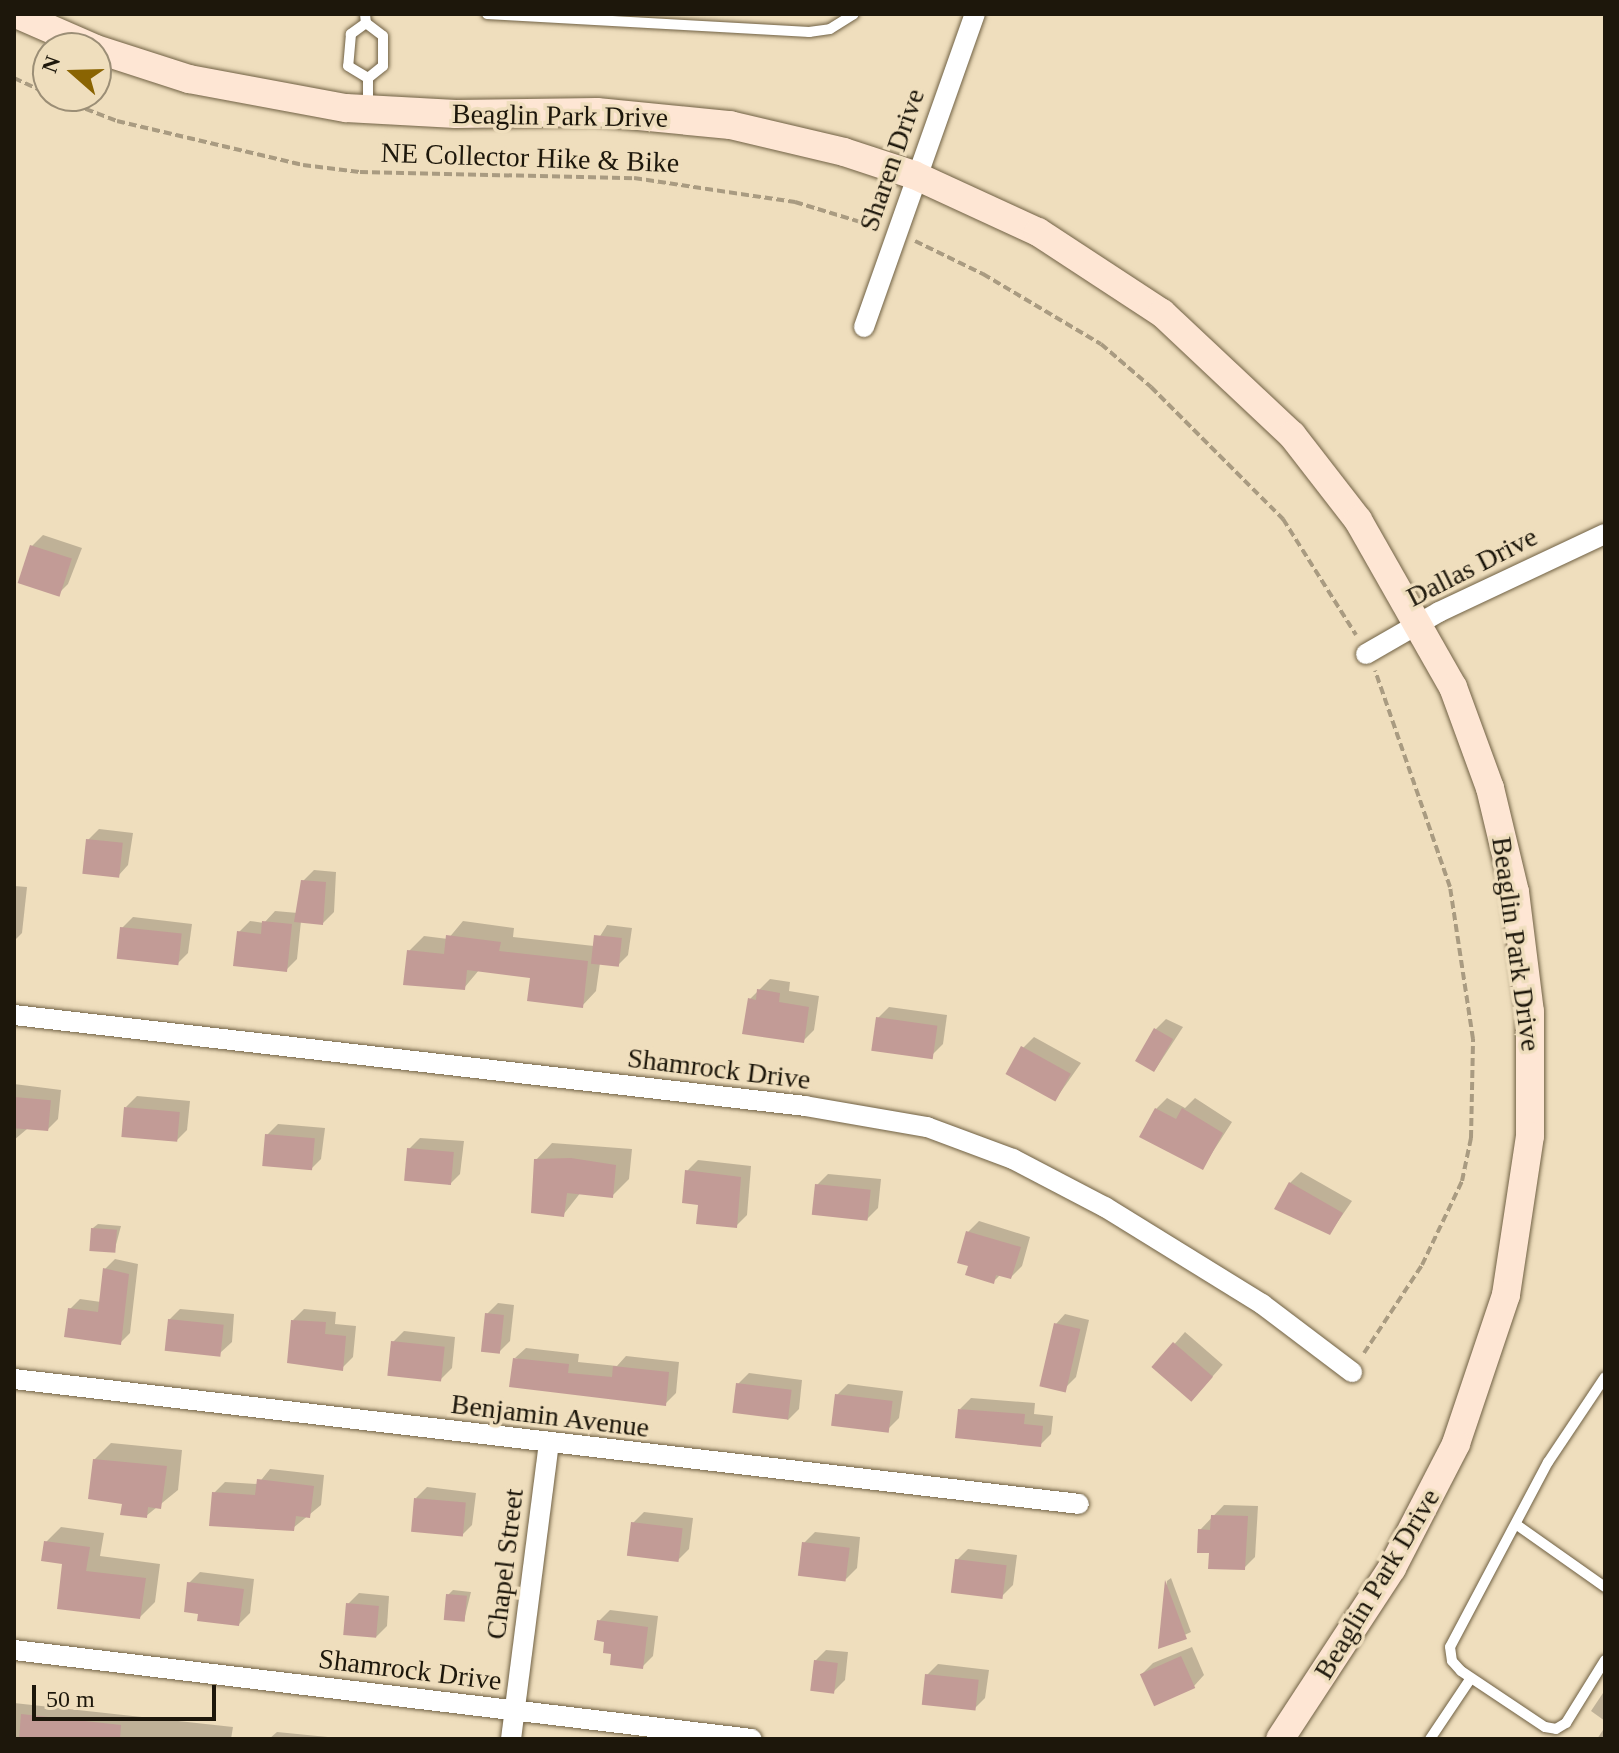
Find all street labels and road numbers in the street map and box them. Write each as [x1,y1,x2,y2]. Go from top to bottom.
street label: Sharen Drive [852,84,932,236]
street label: Beaglin Park Drive [452,97,668,135]
street label: NE Collector Hike & Bike [380,136,680,180]
street label: Dallas Drive [1401,520,1543,614]
street label: Beaglin Park Drive [1484,835,1548,1053]
street label: Shamrock Drive [625,1041,813,1097]
street label: Benjamin Avenue [448,1387,652,1445]
street label: Beaglin Park Drive [1307,1483,1447,1685]
street label: Chapel Street [479,1487,531,1641]
street label: Shamrock Drive [316,1642,504,1698]

